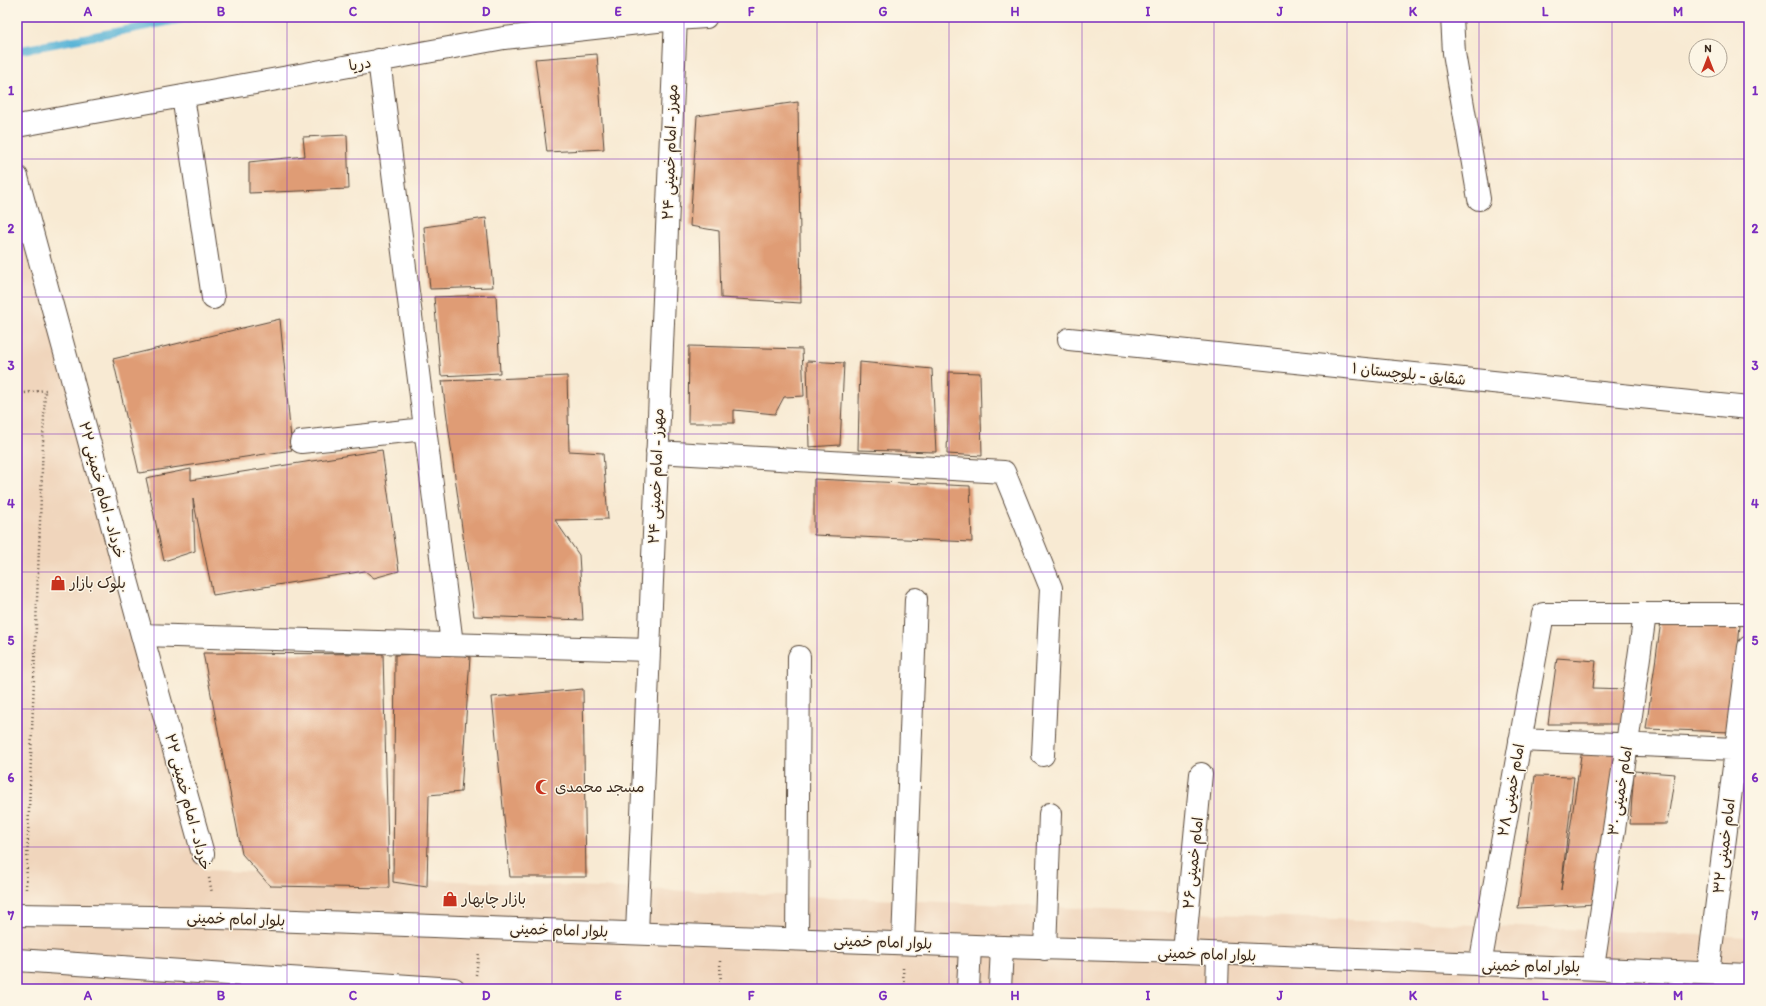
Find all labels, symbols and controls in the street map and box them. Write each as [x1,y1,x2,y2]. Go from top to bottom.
text: A [83,4,93,19]
text: B [217,4,226,19]
text: C [349,4,358,19]
text: D [482,4,491,19]
text: E [614,4,622,19]
text: F [748,4,755,19]
text: G [879,4,888,19]
text: H [1011,4,1020,19]
text: I [1146,4,1151,19]
text: J [1276,4,1284,19]
text: K [1409,4,1418,19]
text: L [1542,4,1549,19]
text: M [1673,4,1683,19]
north arrow [1688,38,1728,78]
text: N [1704,42,1712,55]
street label: دریا [347,53,373,75]
text: 1 [8,83,14,98]
text: 1 [1752,83,1758,98]
street label: مهرز - امام خمینی ۲۴ [659,84,683,220]
text: 2 [8,221,15,236]
text: 2 [1752,221,1759,236]
text: 3 [7,358,15,373]
text: 3 [1751,358,1759,373]
street label: شقایق - بلوچستان ۱ [1351,359,1467,390]
street label: مهرز - امام خمینی ۲۴ [645,408,669,544]
street label: خرداد - امام خمینی ۲۲ [73,420,129,561]
text: 4 [7,496,15,511]
text: 4 [1751,496,1759,511]
shop icon: بلوک بازار [49,574,67,592]
place label: بلوک بازار [69,574,126,593]
text: 5 [8,633,15,648]
text: 5 [1752,633,1759,648]
street label: خرداد - امام خمینی ۲۲ [159,732,215,873]
street label: امام خمینی ۲۸ [1494,742,1530,838]
street label: امام خمینی ۳۰ [1604,745,1638,837]
text: 6 [8,770,15,785]
text: 6 [1752,770,1759,785]
mosque icon: مسجد محمدی [534,778,552,796]
place label: مسجد محمدی [555,778,644,796]
street label: امام خمینی ۳۲ [1709,797,1741,895]
street label: امام خمینی ۲۶ [1179,816,1209,910]
shop icon: بازار چابهار [441,890,459,908]
place label: بازار چابهار [461,890,526,909]
text: 7 [7,908,15,923]
street label: بلوار امام خمینی [186,908,286,932]
text: 7 [1751,908,1759,923]
street label: بلوار امام خمینی [509,919,609,943]
street label: بلوار امام خمینی [833,931,933,955]
street label: بلوار امام خمینی [1157,943,1257,967]
street label: بلوار امام خمینی [1481,956,1580,978]
text: A [83,988,93,1003]
text: B [217,988,226,1003]
text: C [349,988,358,1003]
text: D [482,988,491,1003]
text: E [614,988,622,1003]
text: F [748,988,755,1003]
text: G [879,988,888,1003]
text: H [1011,988,1020,1003]
text: I [1146,988,1151,1003]
text: J [1276,988,1284,1003]
text: K [1409,988,1418,1003]
text: L [1542,988,1549,1003]
text: M [1673,988,1683,1003]

